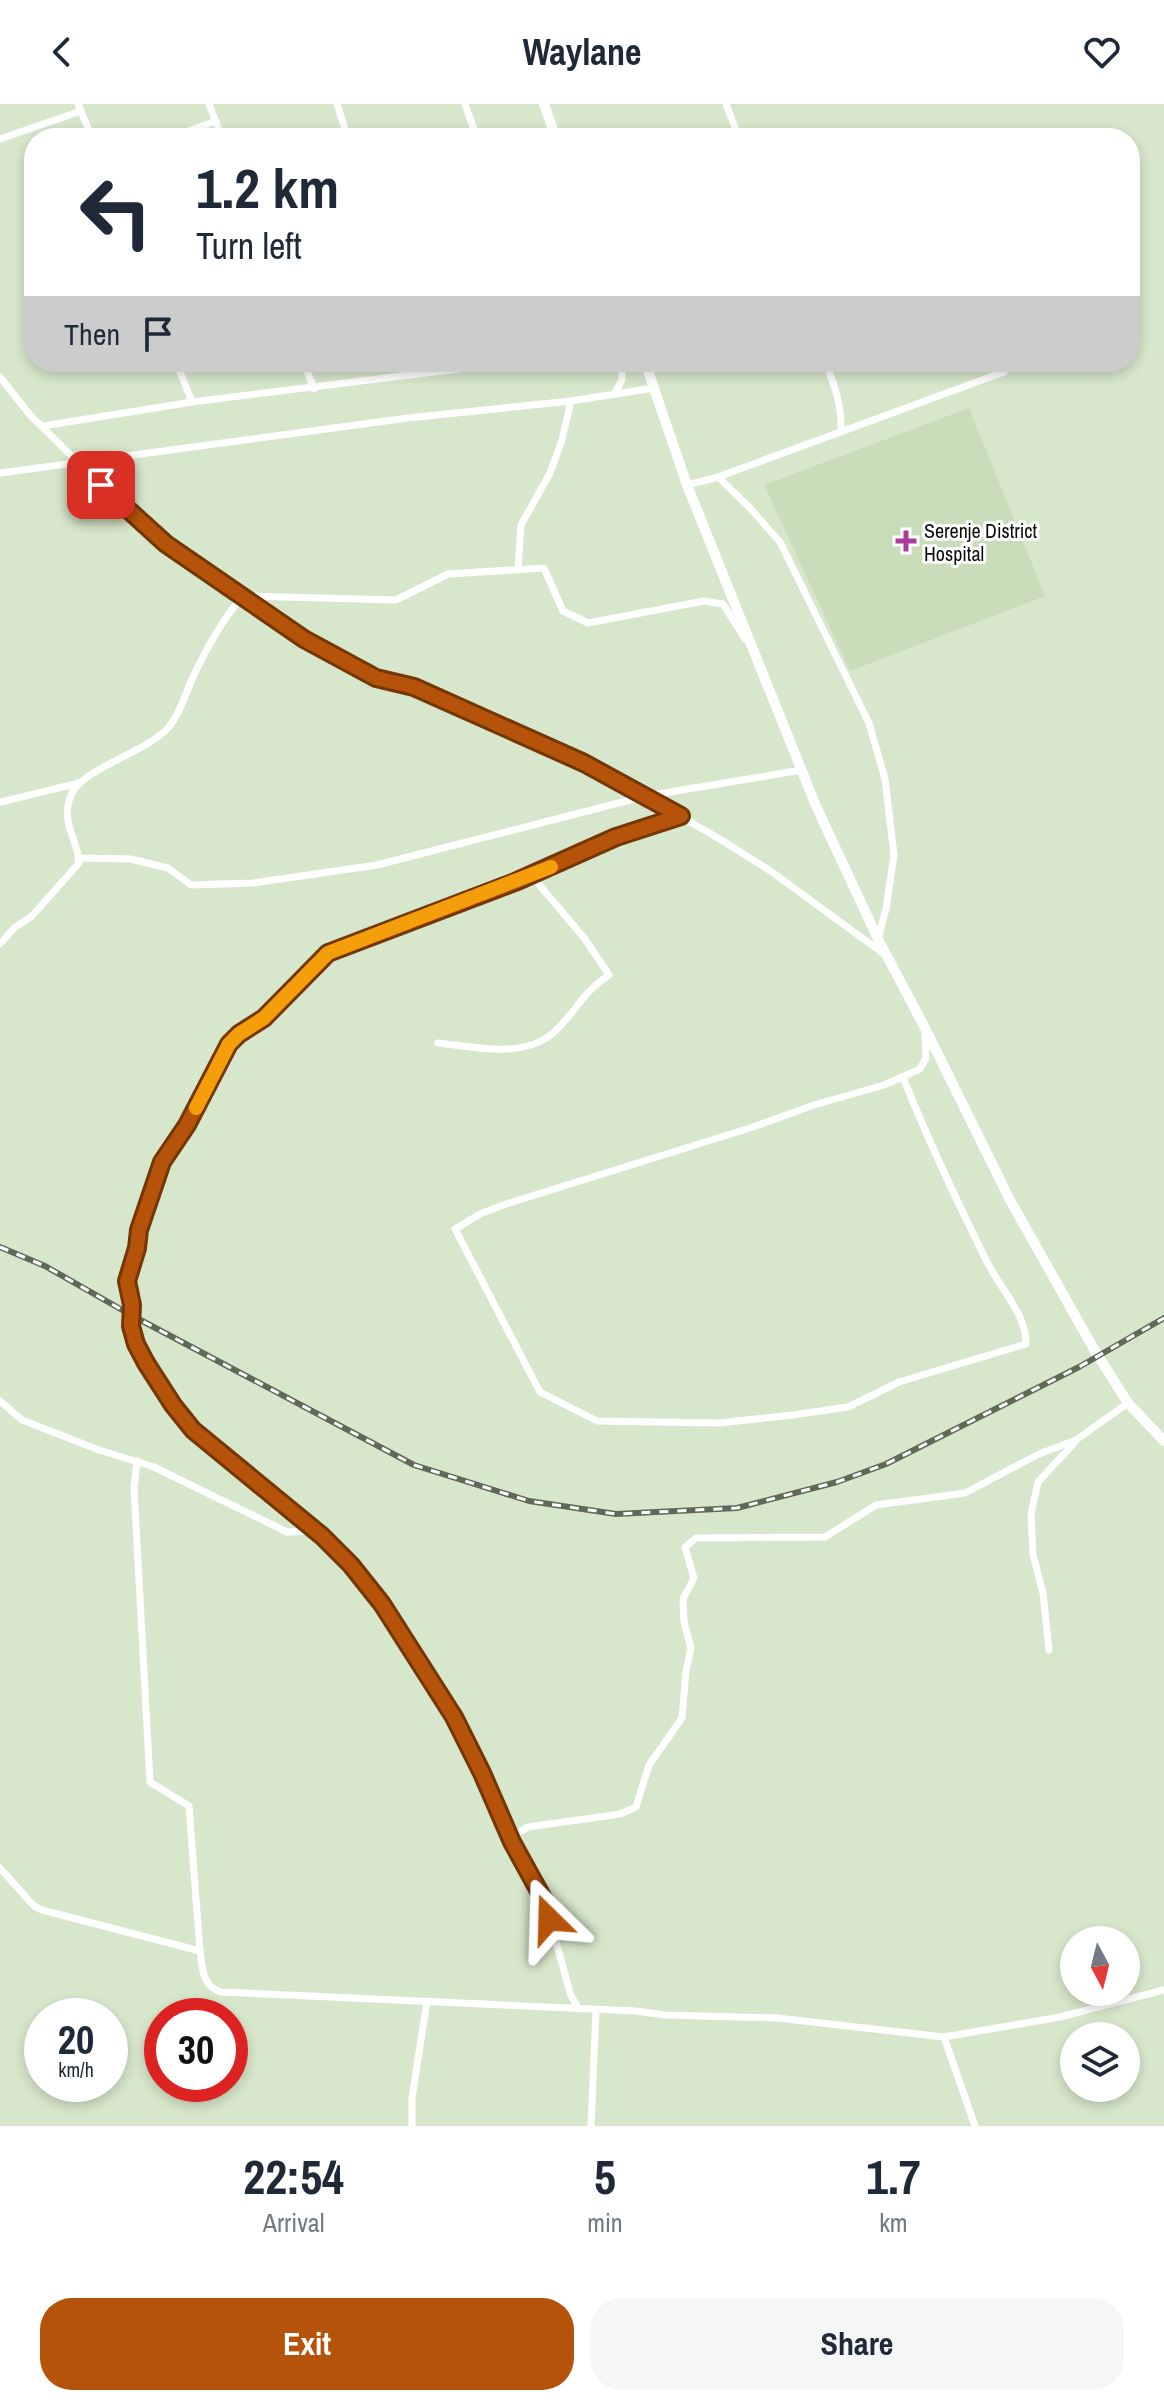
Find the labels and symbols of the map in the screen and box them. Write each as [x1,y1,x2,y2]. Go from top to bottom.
pin [67,451,135,519]
place label: Serenje District Hospital [924,517,1037,567]
marker: Serenje District Hospital [895,530,917,552]
position arrow [507,1877,591,1961]
north arrow [1060,1926,1140,2006]
speed limit sign: 30 [144,1998,248,2102]

